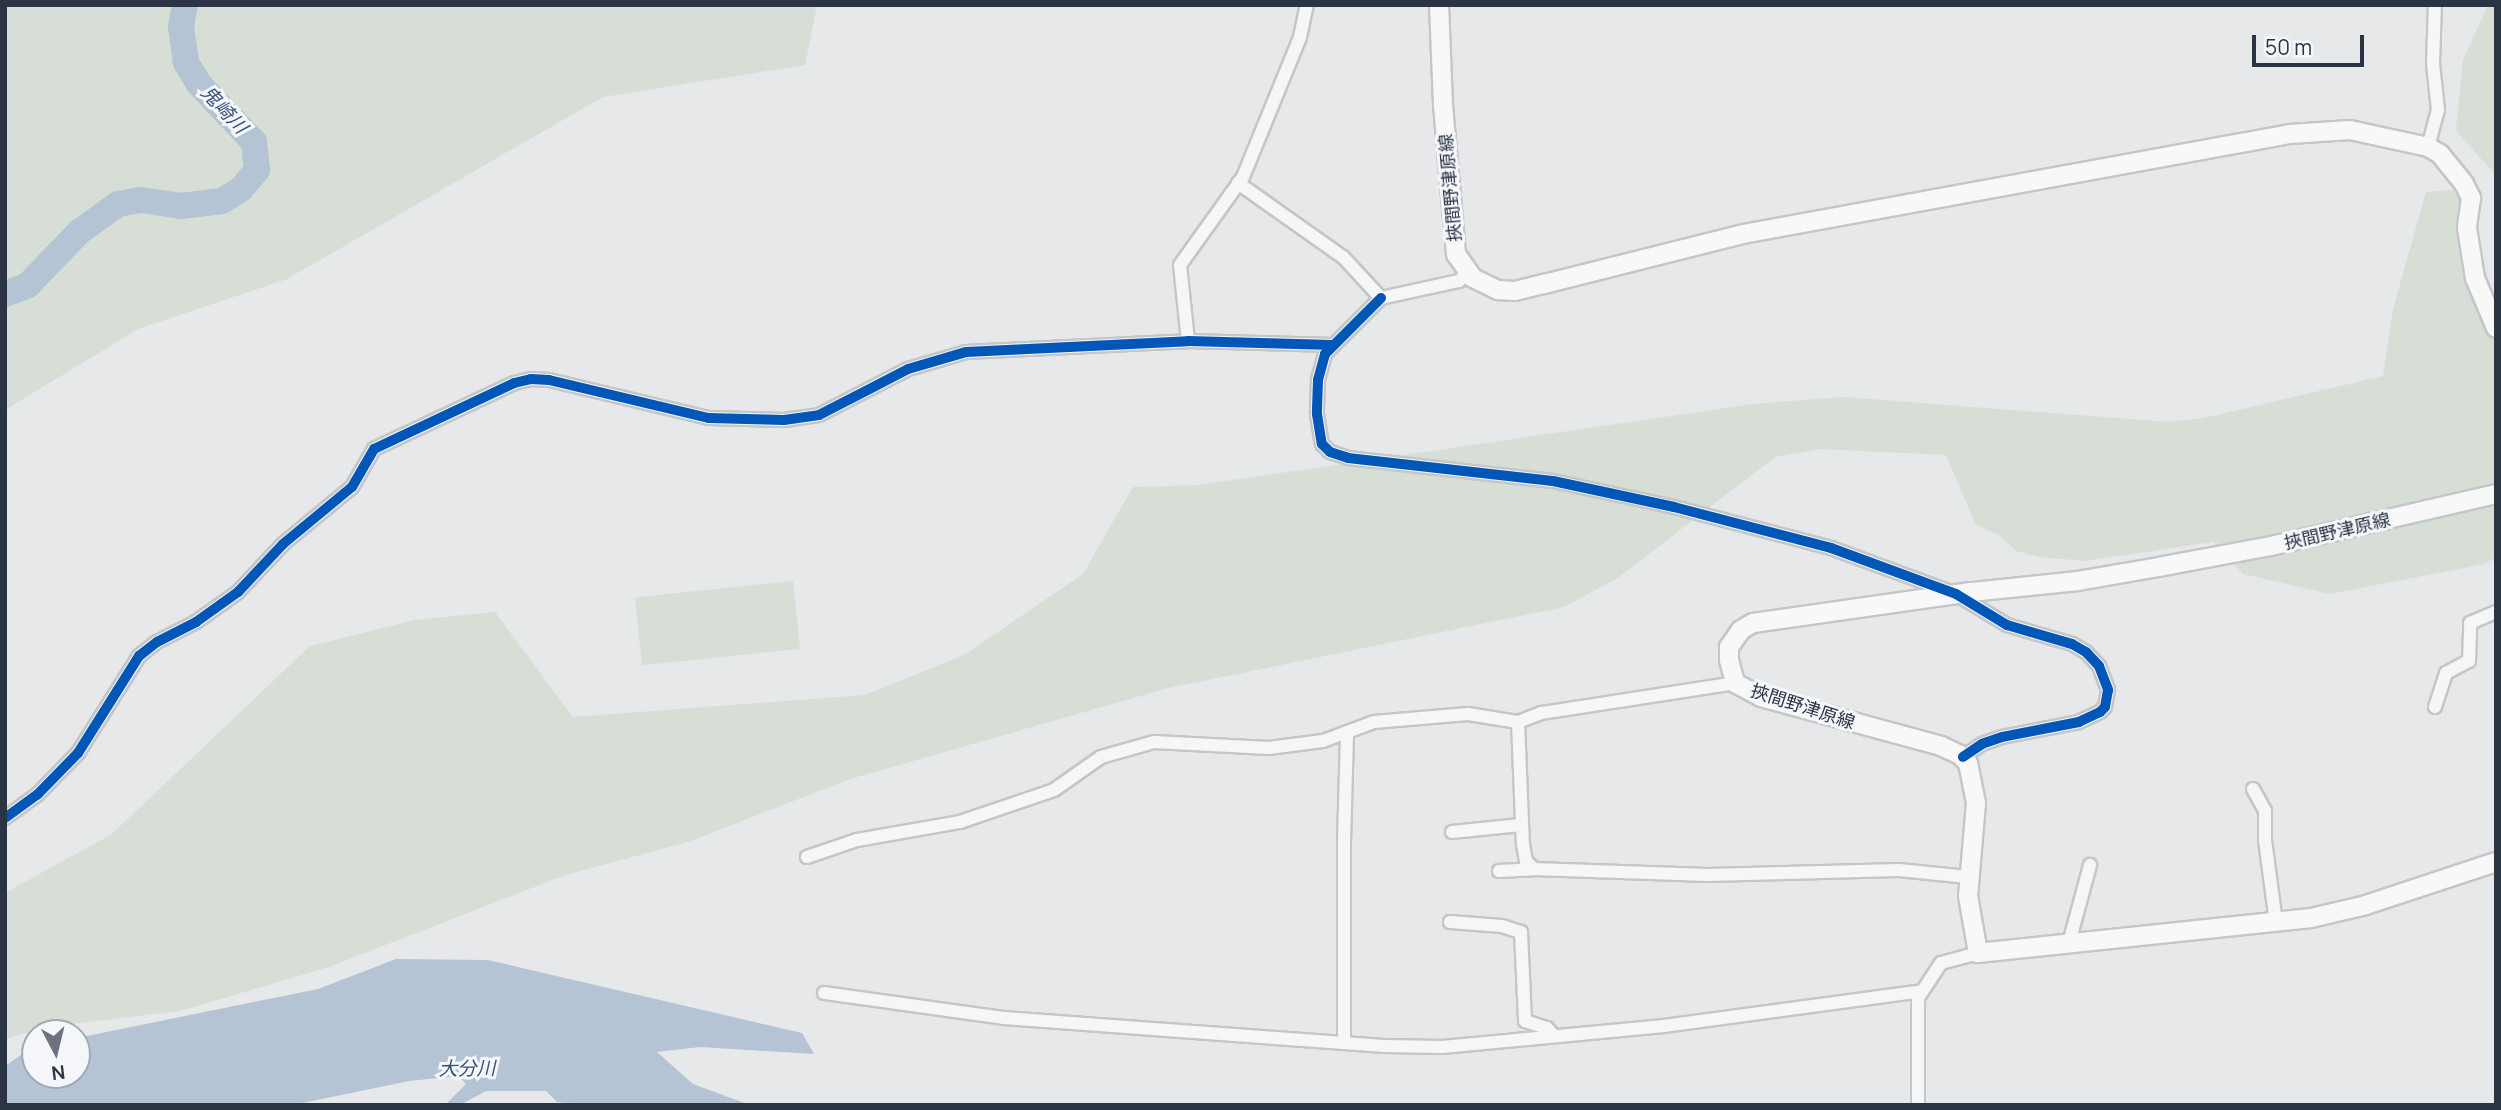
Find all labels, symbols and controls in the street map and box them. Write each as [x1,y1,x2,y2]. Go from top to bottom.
scale bar [2256,21,2368,65]
text: 50 m [2265,33,2312,61]
water label: 鬼崎川 [196,81,252,139]
street label: 挾間野津原線 [1435,133,1465,243]
street label: 挾間野津原線 [2282,508,2392,554]
street label: 挾間野津原線 [1748,679,1858,733]
north arrow [21,1019,91,1089]
water label: 大分川 [438,1057,496,1081]
text: N [50,1059,67,1087]

